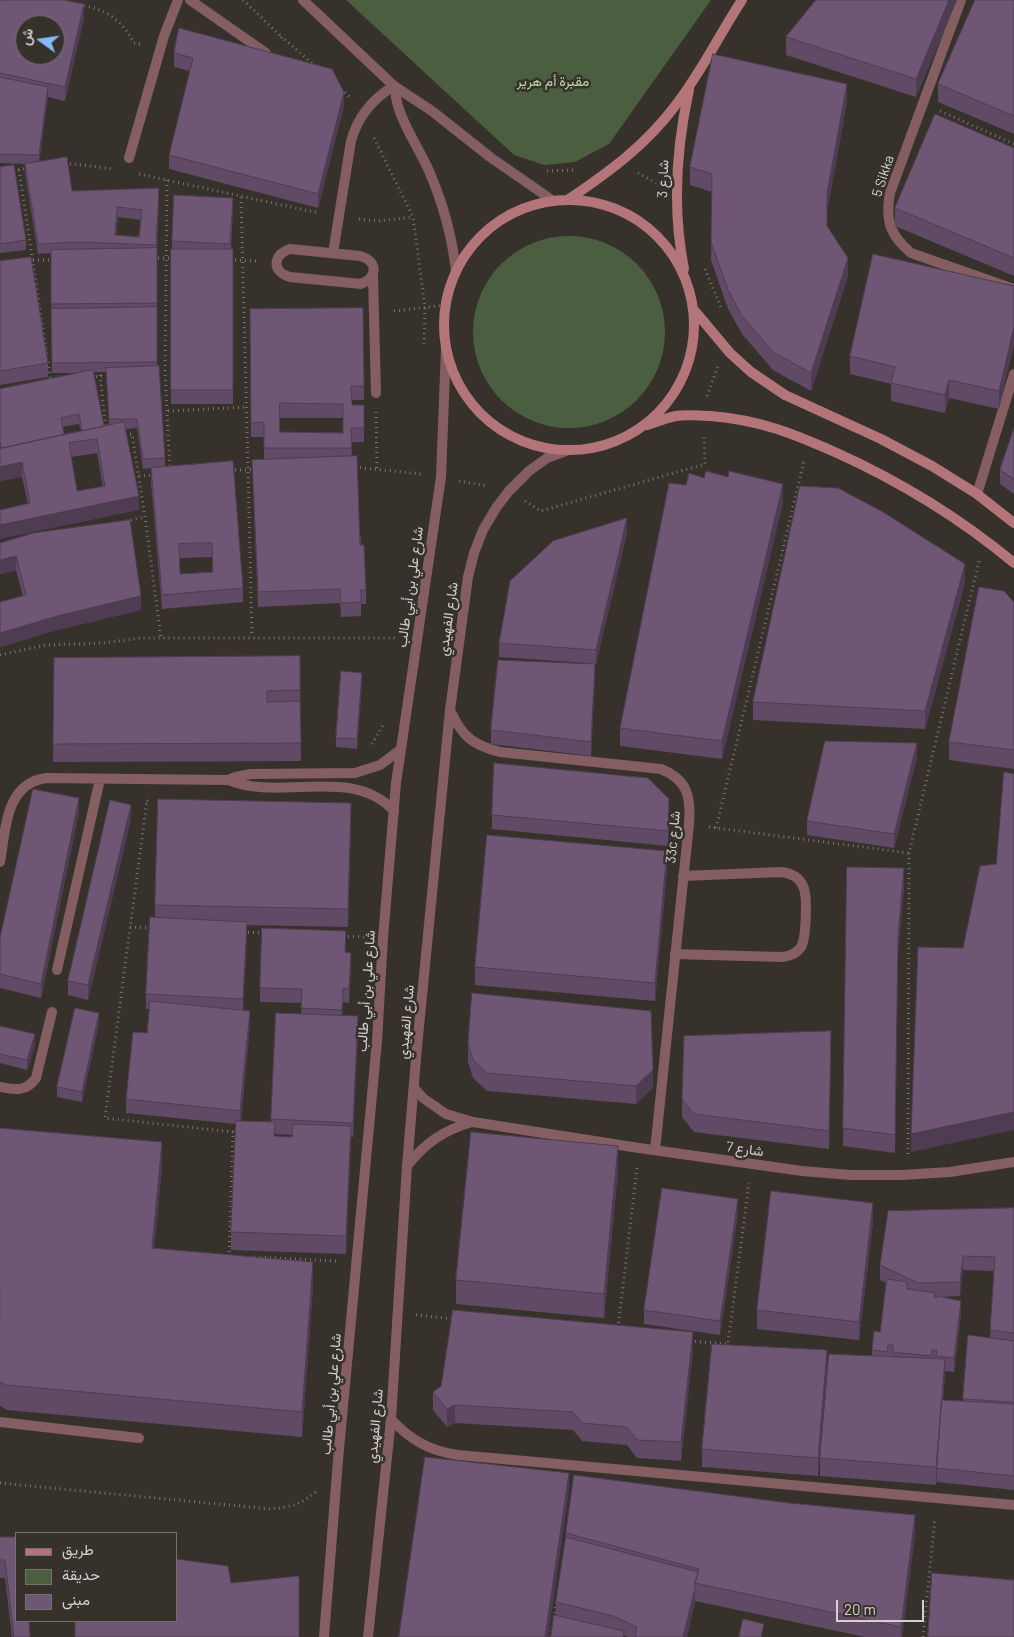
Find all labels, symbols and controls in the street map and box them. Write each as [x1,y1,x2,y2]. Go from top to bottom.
north arrow [15,15,65,65]
text: ش [16,26,36,47]
park label: مقبرة أم هرير [517,73,589,89]
street label: 5 Sikka [868,153,898,199]
street label: شارع 3 [654,160,672,198]
street label: شارع علي بن أبي طالب [393,525,427,649]
street label: شارع الفهيدي [434,581,462,657]
street label: 33c شارع [662,810,684,864]
street label: شارع علي بن أبي طالب [353,930,379,1052]
street label: شارع الفهيدي [394,984,418,1060]
street label: شارع 7 [725,1138,765,1160]
street label: شارع علي بن أبي طالب [317,1332,345,1456]
street label: شارع الفهيدي [363,1388,387,1464]
legend [15,1532,178,1622]
text: طريق [62,1540,94,1558]
text: حديقة [62,1565,100,1583]
text: مبنى [62,1590,90,1608]
scale bar [839,1590,926,1622]
text: 20 m [844,1600,876,1618]

